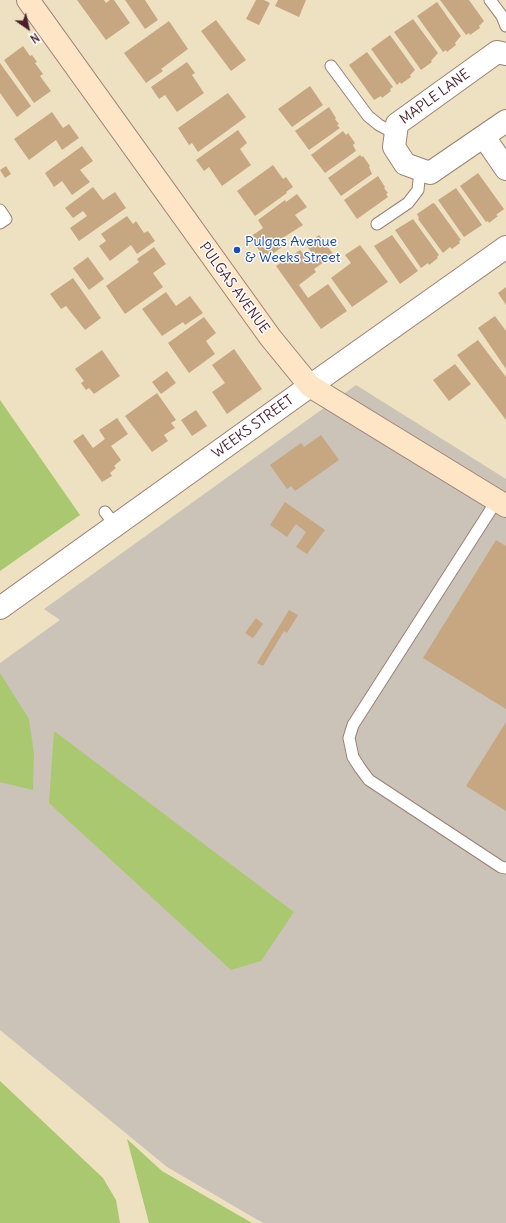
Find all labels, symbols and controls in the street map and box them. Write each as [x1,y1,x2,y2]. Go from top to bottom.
north arrow [8,8,48,48]
text: N [28,30,42,46]
street label: MAPLE LANE [397,66,473,128]
place label: Pulgas Avenue & Weeks Street [245,234,341,266]
street label: PULGAS AVENUE [195,239,273,337]
marker: Pulgas Avenue & Weeks Street [232,245,242,255]
street label: WEEKS STREET [209,392,297,462]

